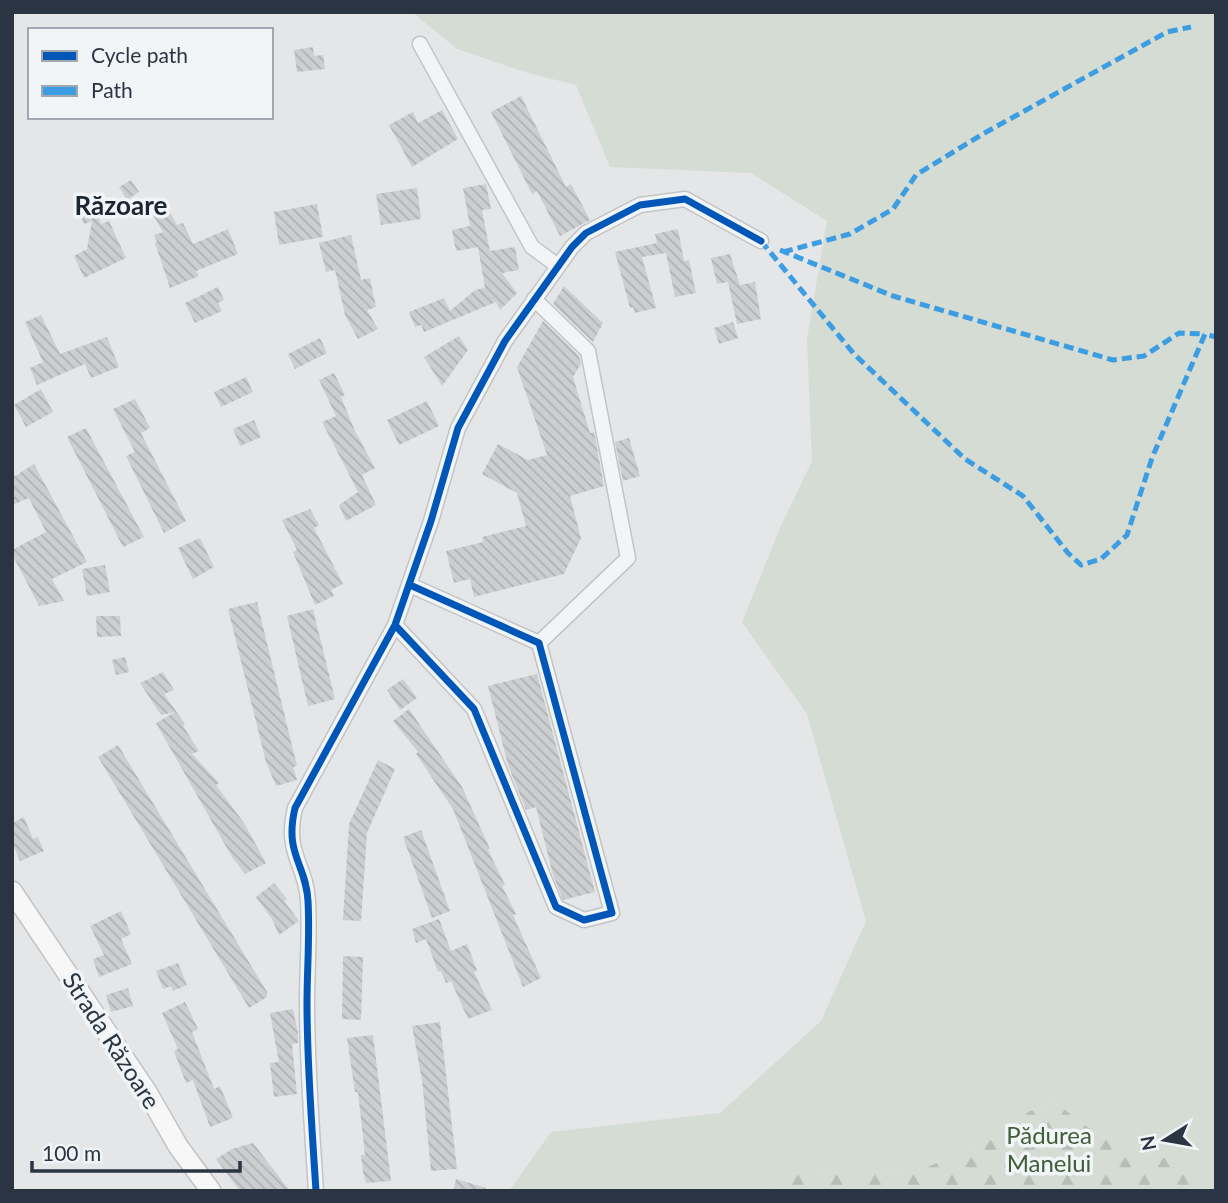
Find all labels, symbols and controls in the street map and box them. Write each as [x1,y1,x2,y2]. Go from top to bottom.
legend [28,28,273,119]
text: Cycle path [91,42,188,67]
text: Path [91,77,133,102]
district label: Răzoare [75,189,167,221]
street label: Strada Răzoare [57,966,167,1114]
north arrow [1130,1105,1200,1175]
park label: Pădurea Manelui [1006,1120,1092,1177]
scale bar [32,1130,240,1174]
text: N [1135,1134,1161,1153]
text: 100 m [42,1140,101,1165]

